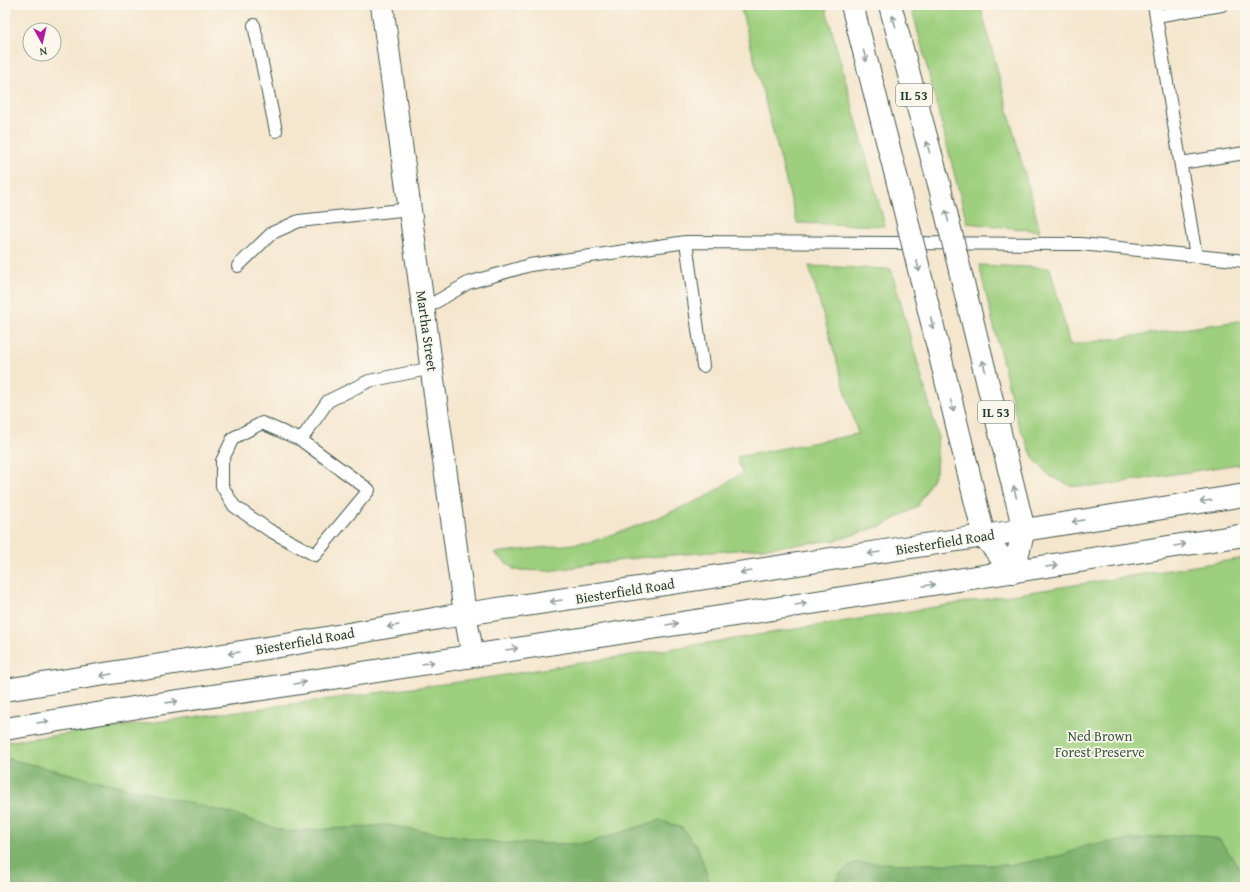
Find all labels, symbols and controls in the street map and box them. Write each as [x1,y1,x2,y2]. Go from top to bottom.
one-way arrow [890,15,897,28]
north arrow [22,22,62,62]
text: N [38,43,48,60]
one-way arrow [862,50,869,63]
road number: IL 53 [896,84,932,106]
one-way arrow [924,140,932,153]
one-way arrow [943,210,950,223]
one-way arrow [915,259,922,272]
street label: Martha Street [411,289,443,373]
one-way arrow [929,316,936,329]
one-way arrow [980,359,987,372]
one-way arrow [949,400,956,413]
road number: IL 53 [978,401,1014,423]
one-way arrow [1011,486,1018,499]
one-way arrow [1200,497,1213,505]
one-way arrow [1072,517,1085,525]
street label: Biesterfield Road [894,524,996,560]
one-way arrow [1173,541,1186,549]
one-way arrow [868,549,881,557]
one-way arrow [1045,562,1058,570]
one-way arrow [740,568,753,576]
street label: Biesterfield Road [574,573,676,609]
one-way arrow [922,581,935,589]
one-way arrow [550,597,563,605]
one-way arrow [794,600,807,608]
one-way arrow [665,620,678,628]
street label: Biesterfield Road [254,622,357,660]
one-way arrow [387,622,400,630]
one-way arrow [505,645,518,653]
one-way arrow [228,650,241,658]
one-way arrow [421,659,434,667]
one-way arrow [99,671,112,679]
one-way arrow [293,679,306,687]
one-way arrow [165,698,178,706]
one-way arrow [37,718,50,726]
park label: Ned Brown Forest Preserve [1055,726,1145,762]

